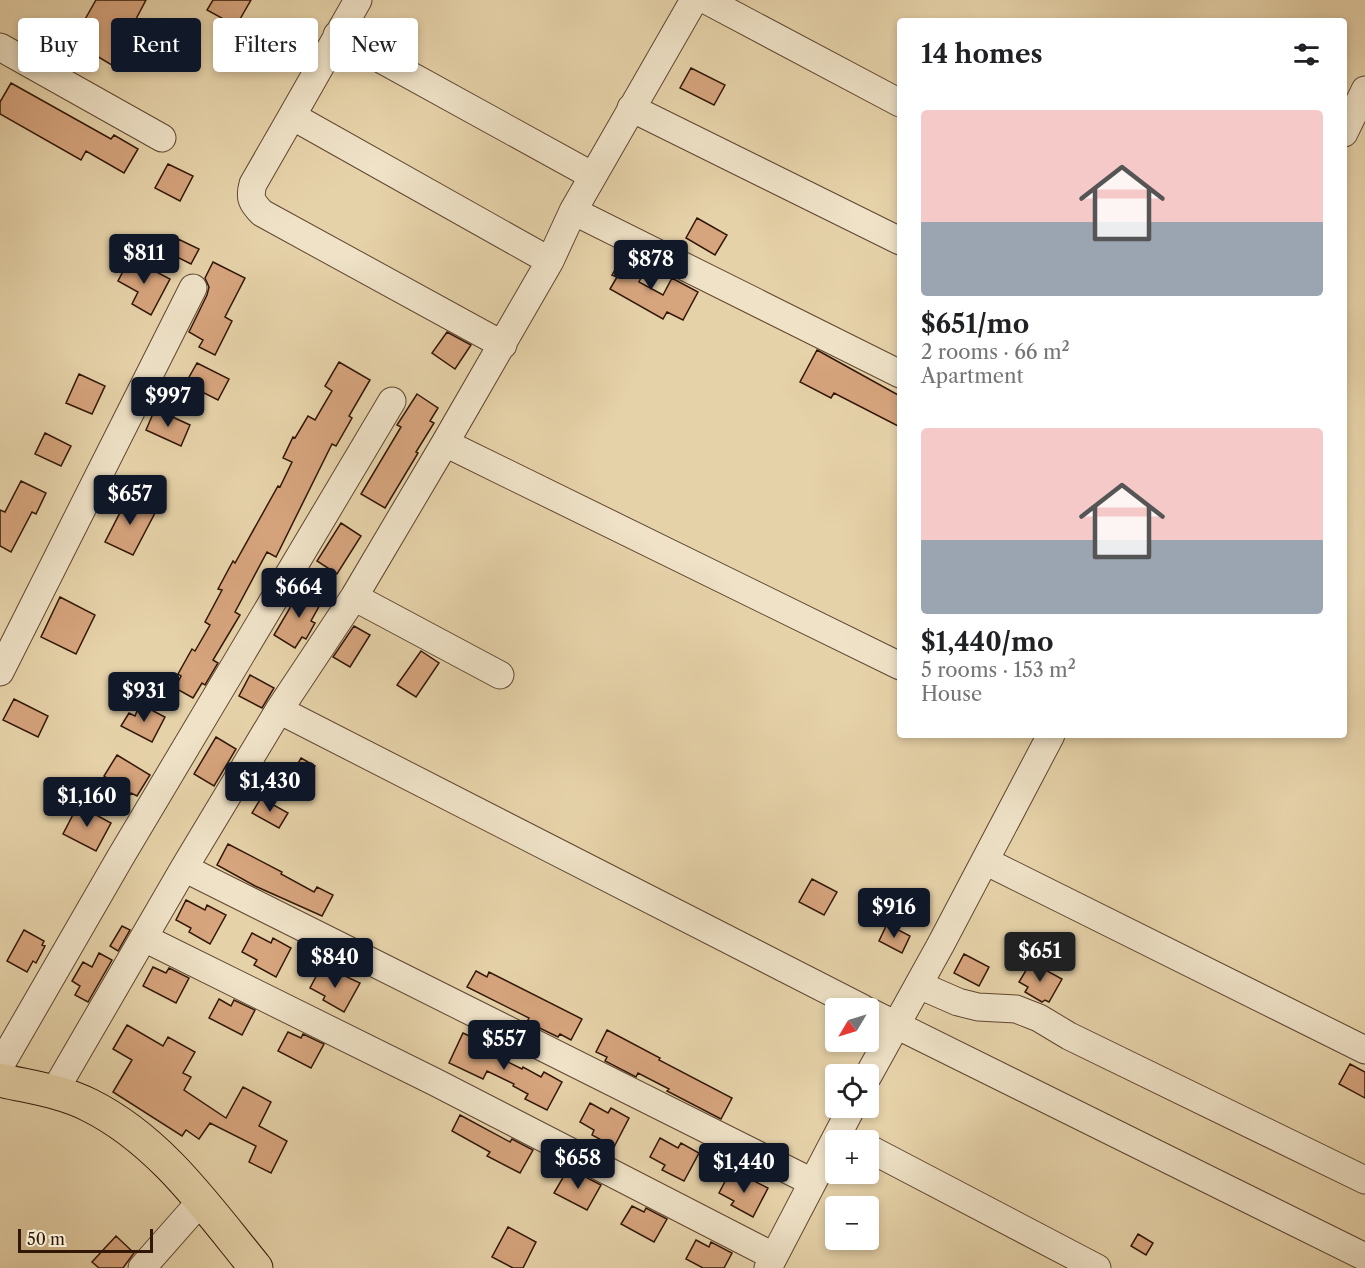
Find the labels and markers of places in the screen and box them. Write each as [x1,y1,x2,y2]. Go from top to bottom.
pin: $811 [108,234,180,285]
pin: $878 [615,240,687,291]
pin: $997 [132,377,204,428]
pin: $657 [94,475,166,526]
pin: $664 [263,568,335,619]
pin: $931 [108,672,180,723]
pin: $1,430 [221,762,319,813]
pin: $1,160 [38,777,136,828]
pin: $916 [858,888,930,939]
pin: $651 [1004,932,1076,983]
pin: $840 [299,938,371,989]
pin: $557 [468,1020,540,1071]
pin: $658 [542,1139,614,1190]
pin: $1,440 [695,1143,793,1194]

